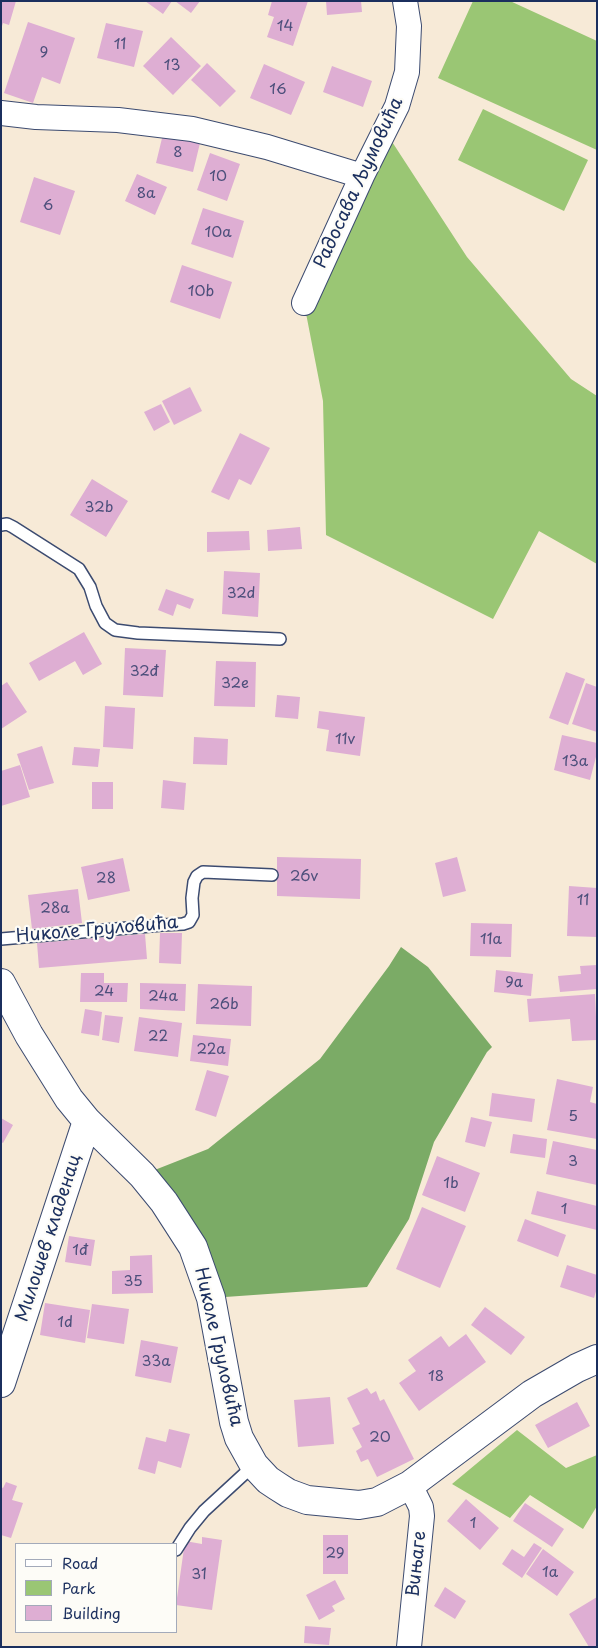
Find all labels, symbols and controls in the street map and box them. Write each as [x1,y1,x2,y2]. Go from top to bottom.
house number: 14 [277,18,293,36]
house number: 11 [114,36,126,54]
house number: 9 [40,44,48,62]
house number: 13 [164,57,180,75]
house number: 16 [269,81,287,99]
street label: Радосава Љумовића [310,94,408,272]
house number: 8 [173,144,183,162]
house number: 10 [209,168,227,186]
house number: 8a [137,185,155,203]
house number: 6 [43,197,53,215]
house number: 10a [204,224,232,242]
house number: 10b [188,283,214,301]
house number: 32b [85,499,113,517]
house number: 32d [227,585,255,603]
house number: 32đ [130,663,158,681]
house number: 32e [221,675,249,693]
house number: 11v [335,731,355,749]
house number: 13a [562,753,588,771]
house number: 26v [290,868,318,886]
house number: 28 [96,870,116,888]
house number: 11 [577,892,589,910]
house number: 28a [40,900,70,918]
street label: Николе Груловића [15,912,179,948]
house number: 11a [480,931,502,949]
house number: 9a [505,974,523,992]
house number: 24 [94,983,114,1001]
house number: 24a [148,988,178,1006]
house number: 26b [209,996,239,1014]
house number: 22 [148,1028,168,1046]
house number: 22a [196,1041,226,1059]
house number: 5 [568,1108,578,1126]
street label: Милошев кладенац [12,1151,86,1325]
house number: 3 [568,1153,578,1171]
house number: 1b [443,1175,459,1193]
house number: 1 [561,1201,567,1219]
house number: 1đ [72,1242,88,1260]
street label: Николе Груловића [189,1265,247,1429]
house number: 35 [123,1273,143,1291]
house number: 1d [57,1314,73,1332]
house number: 33a [141,1353,171,1371]
house number: 18 [428,1368,444,1386]
house number: 20 [369,1429,391,1447]
house number: 1 [470,1515,476,1533]
street label: Вињаге [403,1530,431,1598]
legend [15,1543,178,1633]
house number: 29 [325,1545,345,1563]
text: Road [62,1551,98,1574]
house number: 1a [542,1564,558,1582]
house number: 31 [191,1566,207,1584]
text: Park [62,1576,96,1599]
text: Building [62,1601,121,1624]

